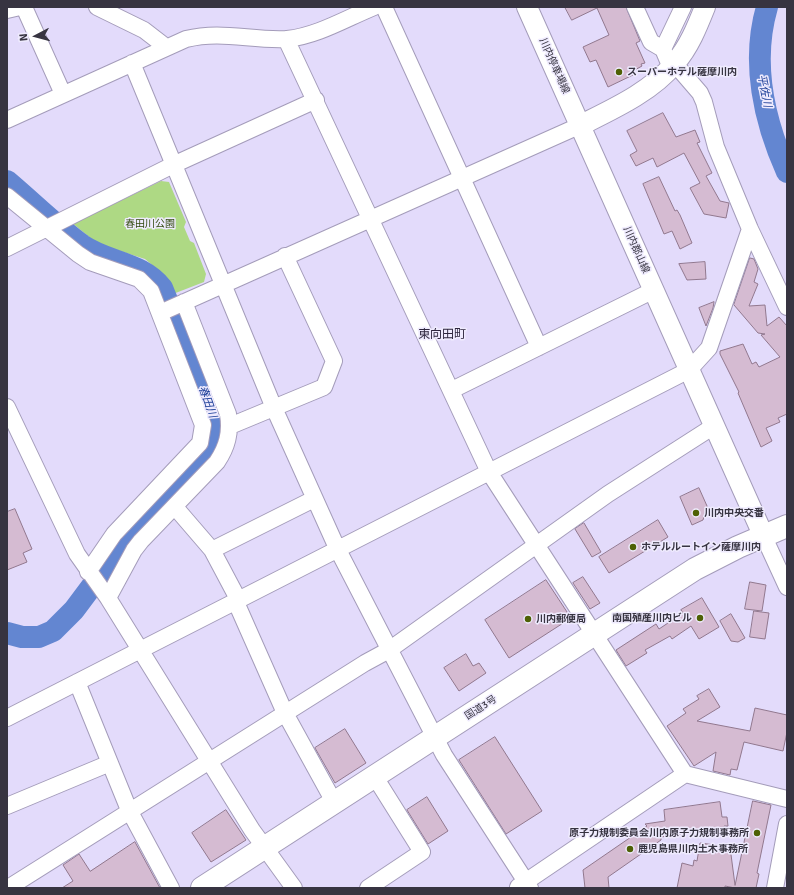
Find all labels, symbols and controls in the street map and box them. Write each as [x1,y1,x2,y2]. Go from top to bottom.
north arrow [16,16,56,56]
text: N [17,33,30,42]
street label: 川内停車場線 [536,36,572,96]
place label: スーパーホテル薩摩川内 [627,66,737,78]
marker: スーパーホテル薩摩川内 [614,67,624,77]
water label: 平佐川 [754,74,774,108]
park label: 春田川公園 [125,218,175,230]
street label: 川内郡山線 [620,225,652,275]
district label: 東向田町 [418,328,466,342]
water label: 春田川 [195,384,219,420]
place label: 川内中央交番 [704,507,764,519]
marker: 川内中央交番 [691,508,701,518]
place label: ホテルルートイン薩摩川内 [641,541,761,553]
marker: ホテルルートイン薩摩川内 [628,542,638,552]
place label: 南国殖産川内ビル [612,612,692,624]
place label: 川内郵便局 [536,613,586,625]
marker: 南国殖産川内ビル [695,613,705,623]
marker: 川内郵便局 [523,614,533,624]
street label: 国道3号 [463,693,499,723]
place label: 原子力規制委員会川内原子力規制事務所 [569,827,749,839]
marker: 原子力規制委員会川内原子力規制事務所 [752,828,762,838]
place label: 鹿児島県川内土木事務所 [638,843,748,855]
marker: 鹿児島県川内土木事務所 [625,844,635,854]

